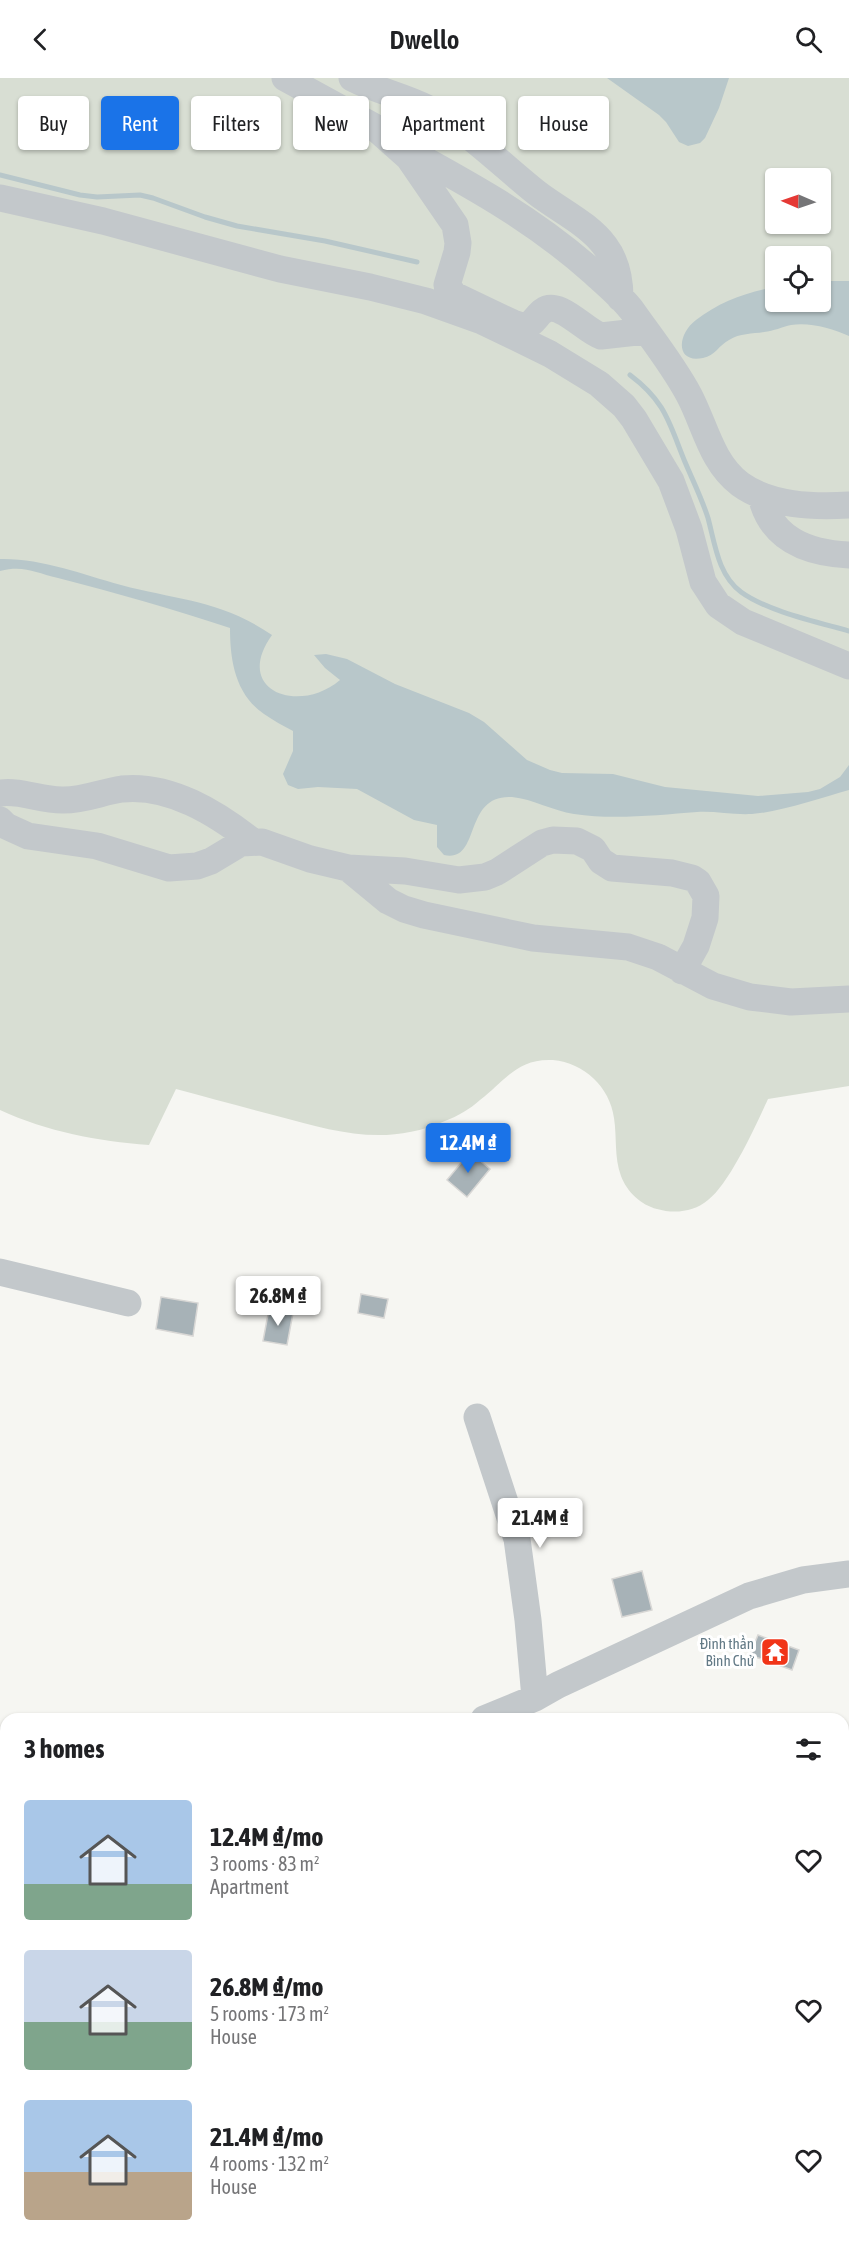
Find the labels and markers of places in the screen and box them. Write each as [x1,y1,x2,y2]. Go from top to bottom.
pin: 12.4M ₫ [413,1123,523,1174]
pin: 26.8M ₫ [223,1276,333,1327]
pin: 21.4M ₫ [485,1498,595,1549]
place label: Đình thần Bình Chử [700,1635,755,1669]
temple icon: Đình thần Bình Chử [759,1636,791,1668]

